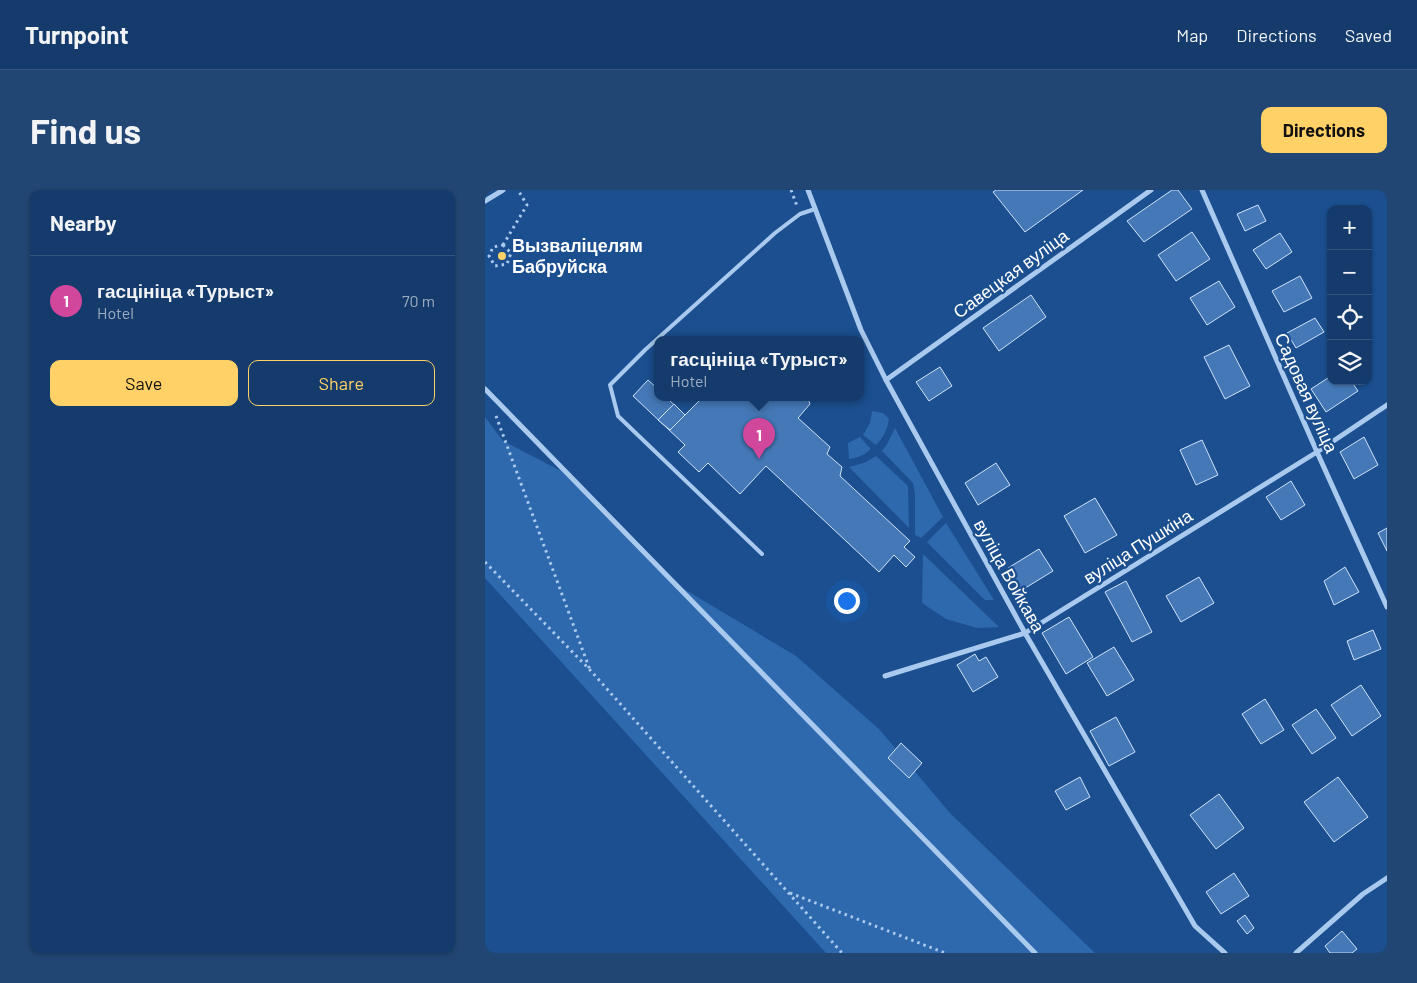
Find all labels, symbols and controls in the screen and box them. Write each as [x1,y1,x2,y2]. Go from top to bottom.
text: Turnpoint [25,20,129,49]
text: Map [1176,24,1208,46]
text: Directions [1236,24,1317,46]
text: Saved [1345,24,1392,46]
button: Directions [1261,107,1387,153]
text: Find us [30,109,141,151]
map controls [1327,205,1372,385]
button: + [1327,205,1372,250]
text: Nearby [50,210,116,235]
street label: Савецкая вуліца [948,223,1073,322]
place label: Вызваліцелям Бабруйска [512,234,643,277]
marker: Вызваліцелям Бабруйска [496,250,508,262]
button: − [1327,250,1372,295]
text: гасцініца «Турыст» [97,279,274,302]
text: 1 [63,291,69,310]
text: 70 m [402,291,435,310]
button: locate [1327,295,1372,340]
text: Hotel [97,303,134,322]
street label: Садовая вуліца [1271,329,1344,457]
popup [654,336,864,401]
button: layers [1327,340,1372,385]
text: гасцініца «Турыст» [670,347,848,370]
button: Save [50,360,238,406]
button: Share [248,360,435,406]
text: Hotel [670,371,707,390]
pin: 1 [743,418,775,459]
street label: вуліца Пушкіна [1079,503,1197,588]
street label: вуліца Войкава [970,515,1050,637]
your location [834,588,860,614]

